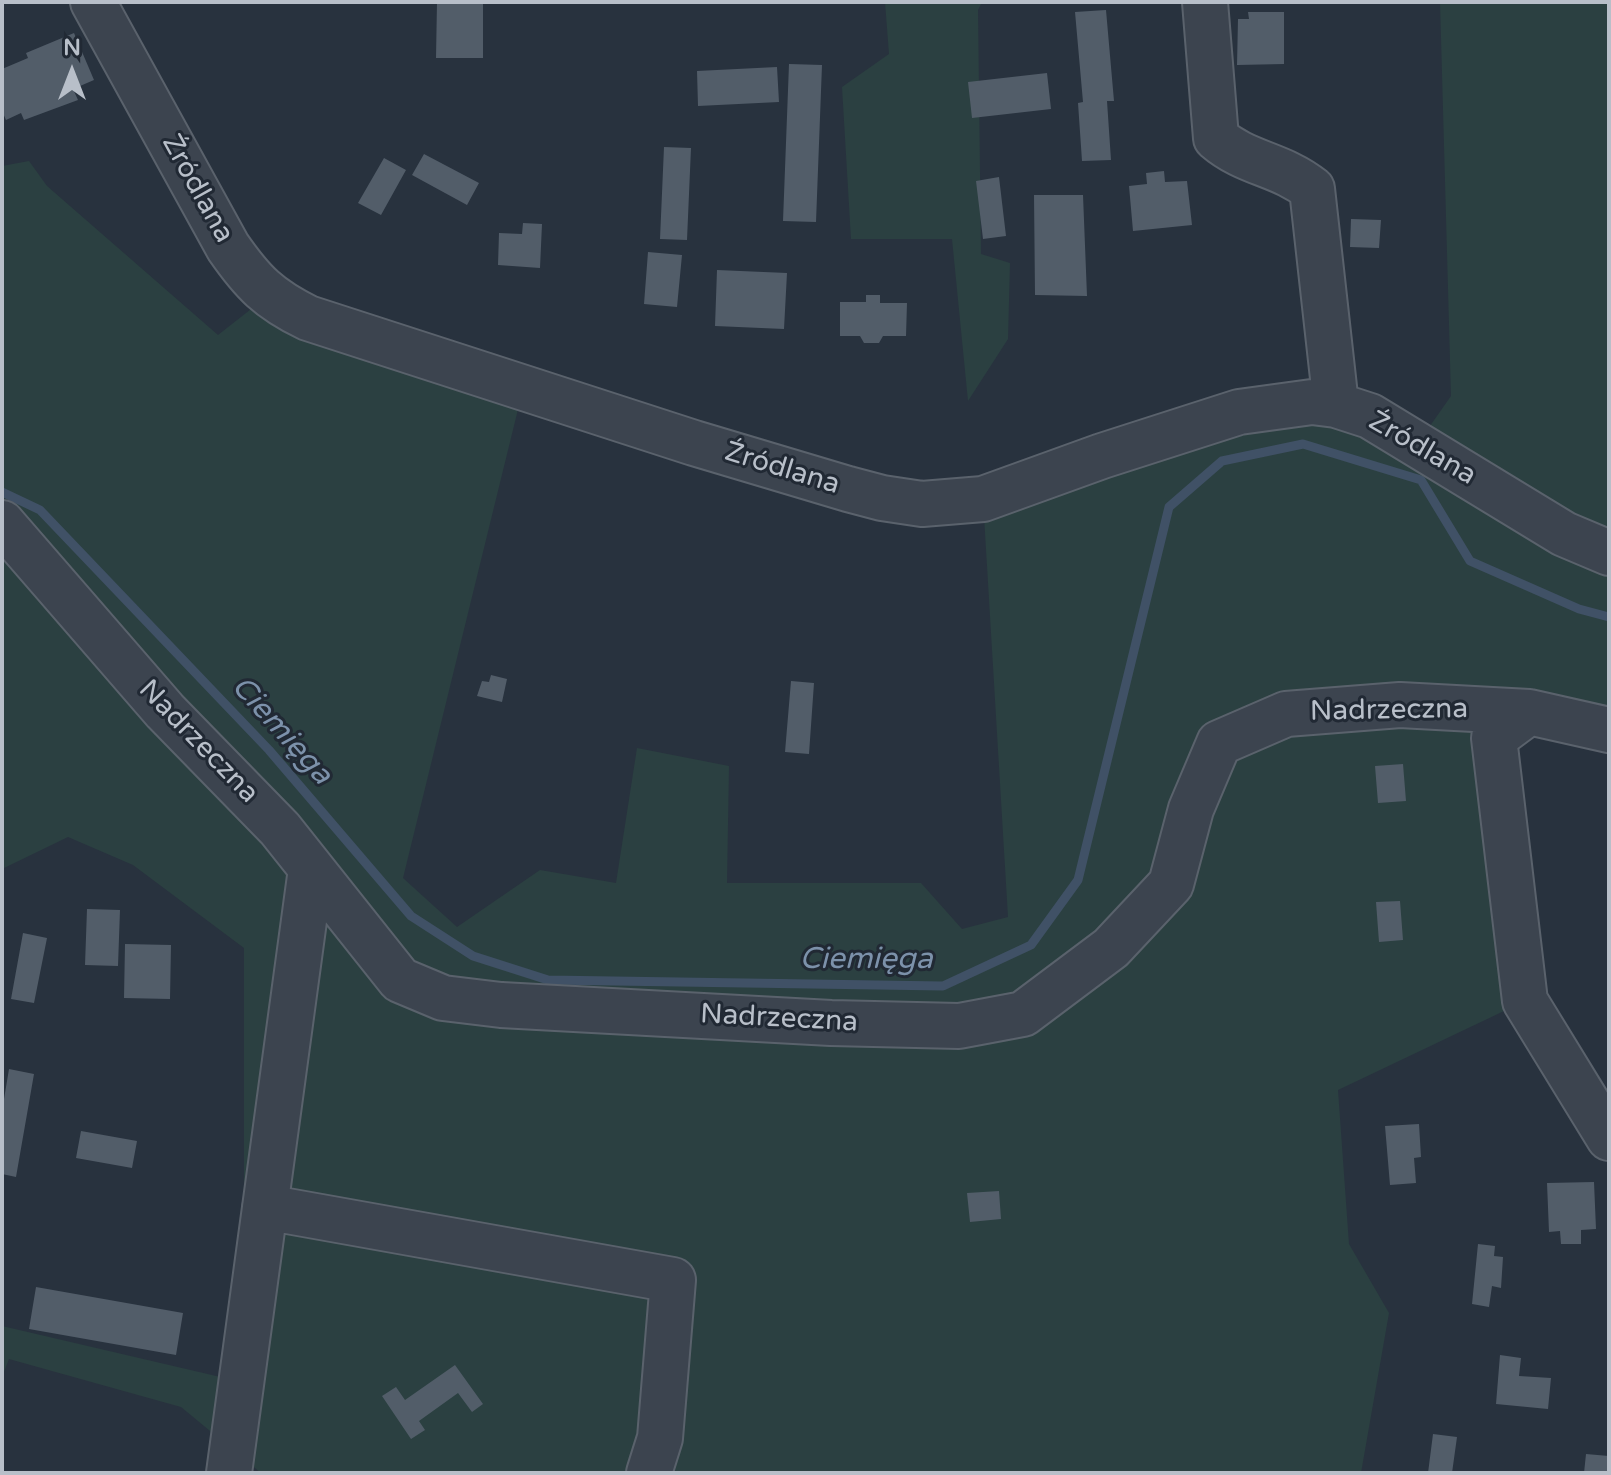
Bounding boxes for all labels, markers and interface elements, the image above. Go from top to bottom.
north arrow [32,32,112,112]
text: N [63,35,81,61]
street label: Źródlana [154,129,240,249]
street label: Źródlana [1362,405,1482,493]
street label: Źródlana [720,436,844,502]
water label: Ciemięga [223,670,339,792]
street label: Nadrzeczna [131,673,265,811]
street label: Nadrzeczna [1310,693,1468,729]
water label: Ciemięga [799,942,933,978]
street label: Nadrzeczna [699,998,859,1040]

